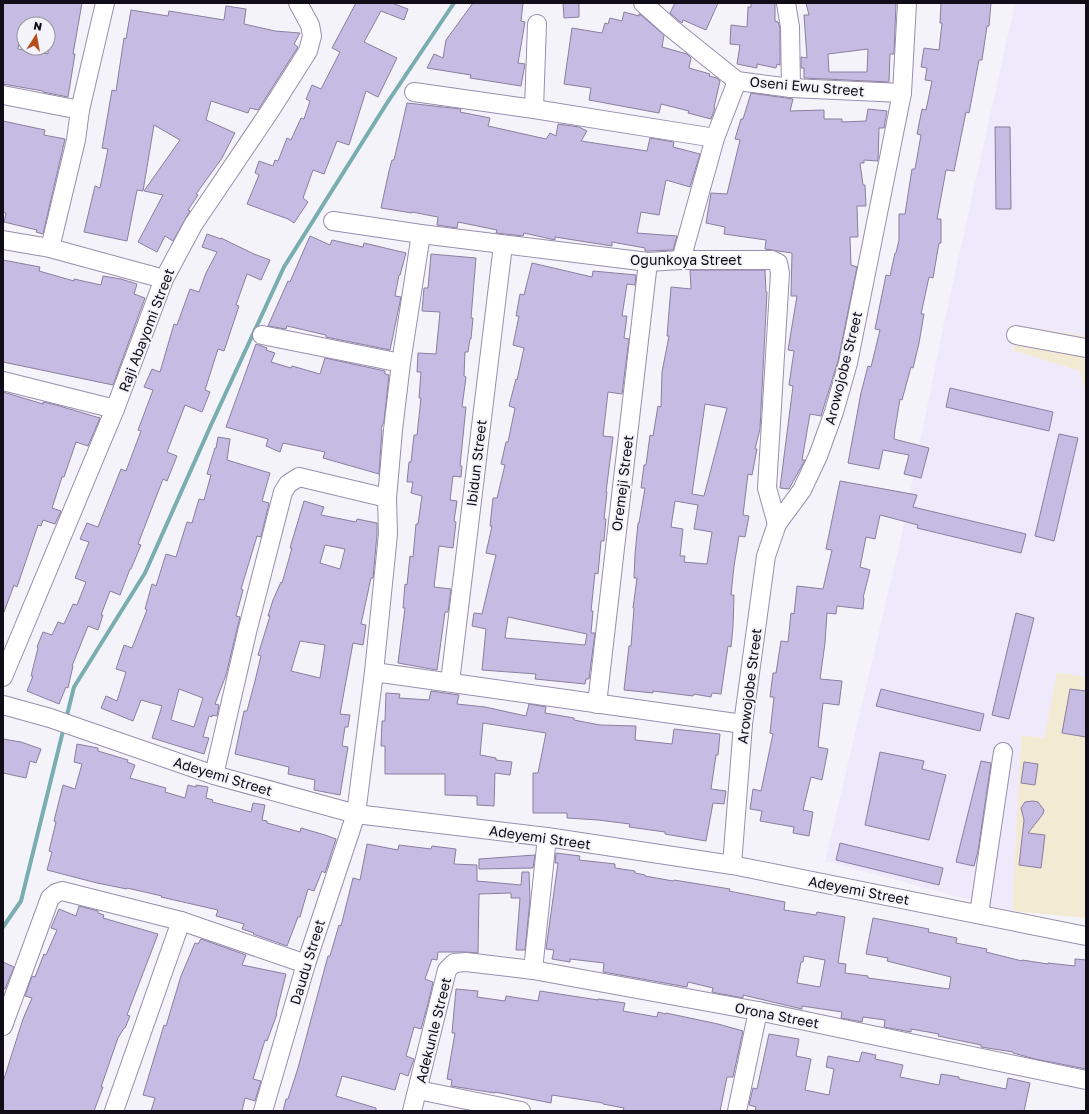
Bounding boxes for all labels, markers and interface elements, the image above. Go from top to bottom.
north arrow [16,16,56,56]
text: N [33,19,43,33]
street label: Oseni Ewu Street [749,73,865,99]
street label: Ogunkoya Street [630,251,742,268]
street label: Raji Abayomi Street [115,266,177,394]
street label: Arowojobe Street [821,309,865,427]
street label: Ibidun Street [462,419,490,507]
street label: Oremeji Street [608,434,636,532]
street label: Arowojobe Street [733,627,765,745]
street label: Adeyemi Street [172,753,274,799]
street label: Adeyemi Street [488,821,592,853]
street label: Adeyemi Street [807,872,911,908]
street label: Daudu Street [286,917,328,1007]
street label: Adekunle Street [412,975,454,1085]
street label: Orona Street [733,998,821,1032]

